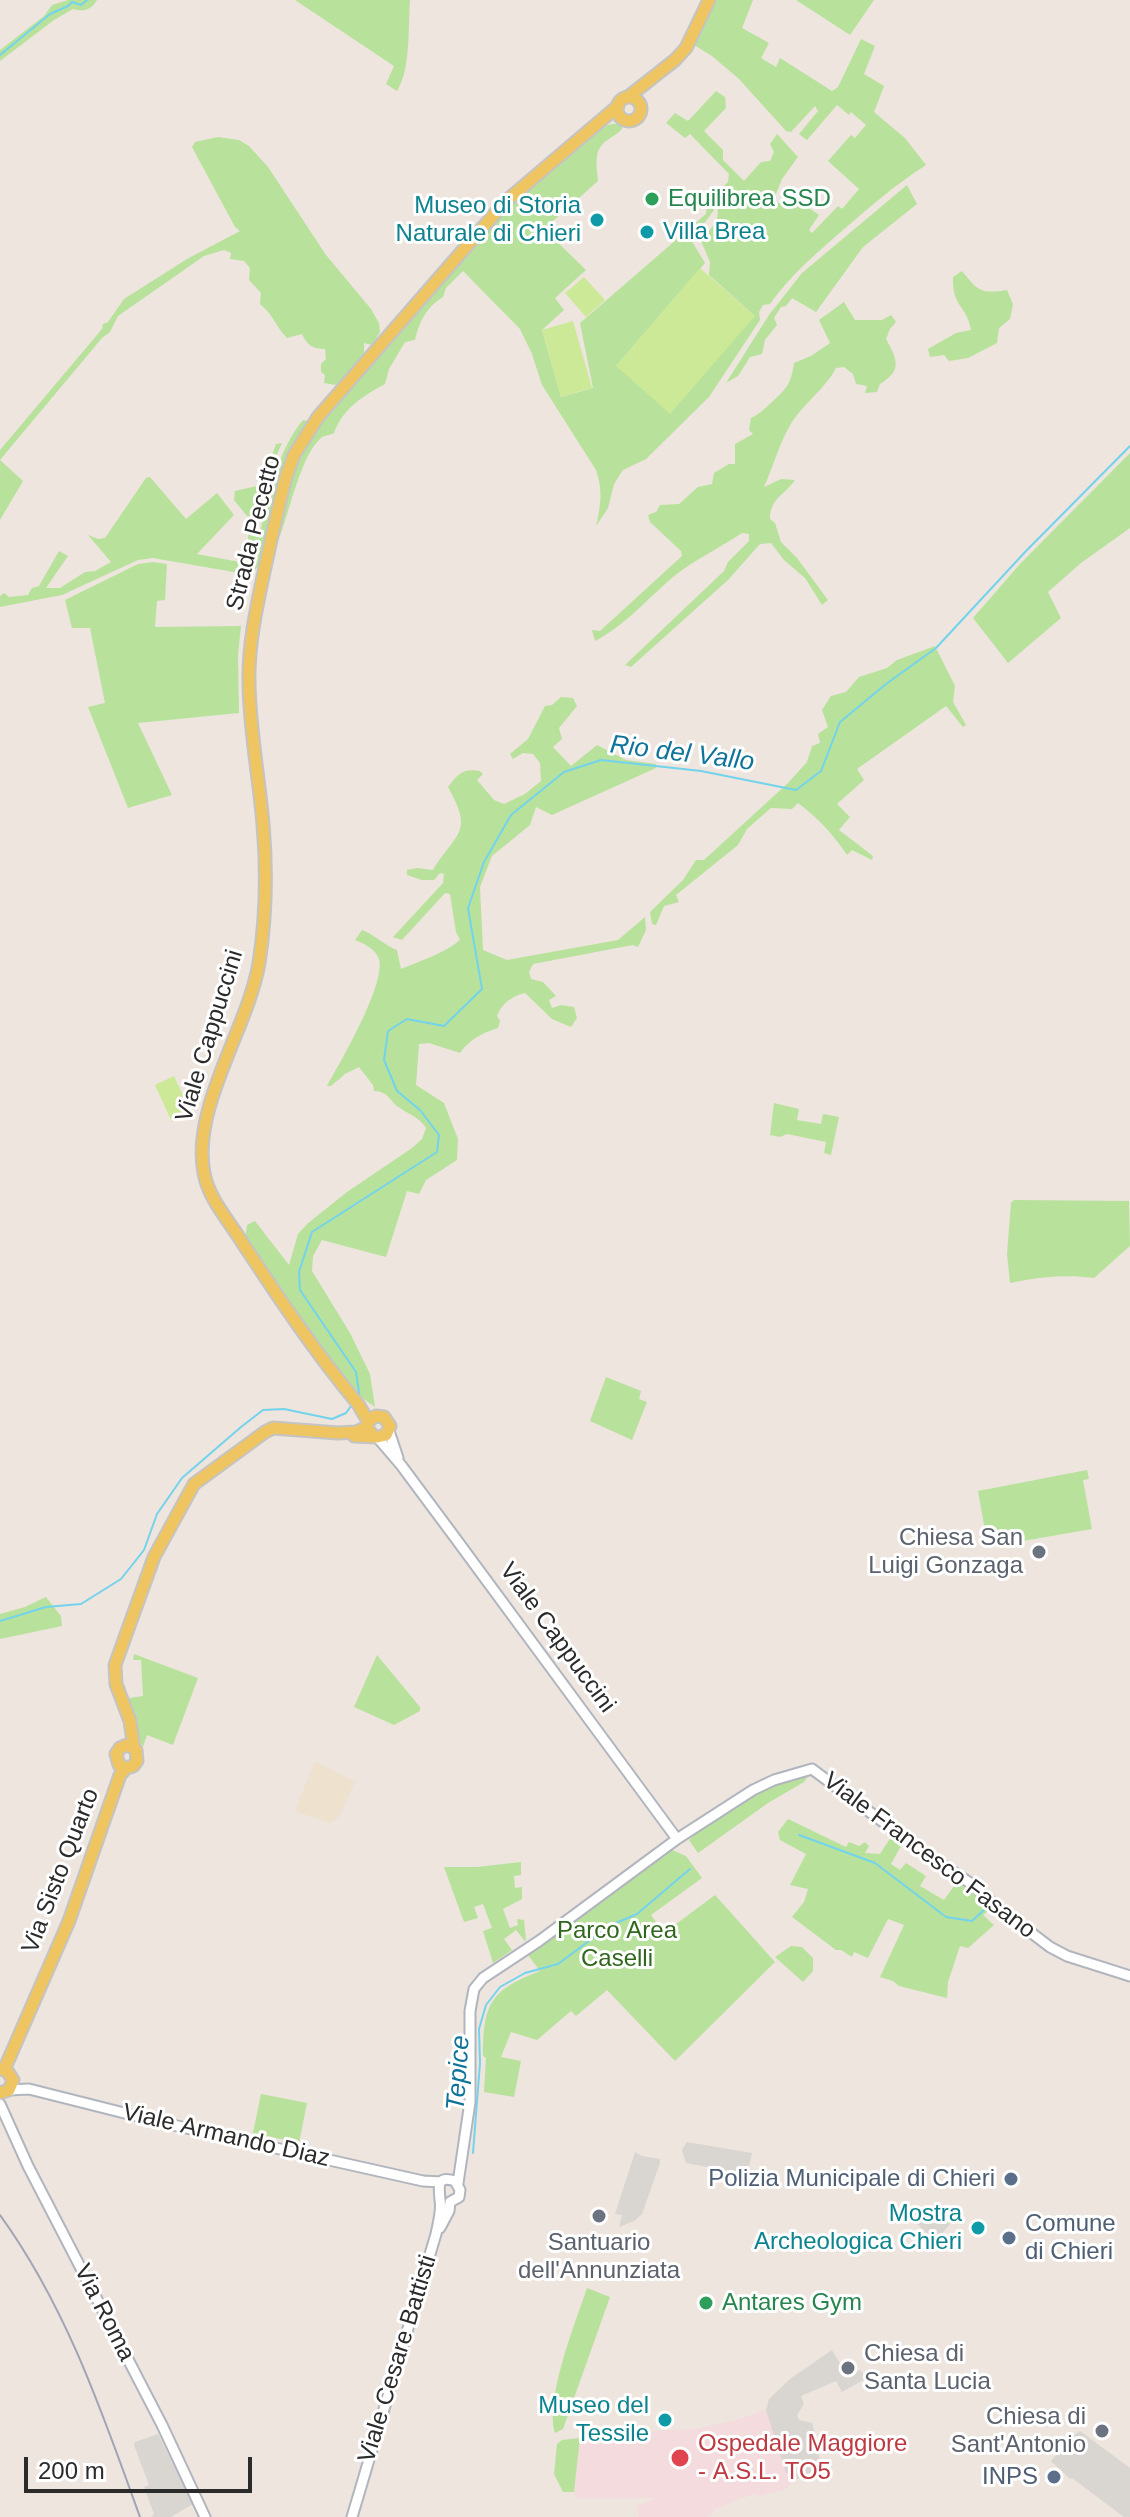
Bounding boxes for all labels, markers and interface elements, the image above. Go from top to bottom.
place label: Equilibrea SSD [668,185,831,213]
marker: Equilibrea SSD [643,190,661,208]
place label: Museo di Storia Naturale di Chieri [396,192,581,248]
marker: Museo di Storia Naturale di Chieri [588,211,606,229]
place label: Villa Brea [663,218,765,246]
marker: Villa Brea [638,223,656,241]
street label: Strada Pecetto [221,452,287,614]
water label: Rio del Vallo [608,730,756,778]
street label: Viale Cappuccini [170,947,250,1125]
place label: Chiesa San Luigi Gonzaga [868,1524,1023,1580]
marker: Chiesa San Luigi Gonzaga [1030,1543,1048,1561]
street label: Viale Cappuccini [493,1557,621,1719]
street label: Viale Francesco Fasano [817,1767,1041,1945]
street label: Via Sisto Quarto [16,1784,106,1958]
park label: Parco Area Caselli [557,1917,677,1973]
water label: Tepice [441,2034,477,2112]
street label: Viale Armando Diaz [120,2098,332,2174]
place label: Polizia Municipale di Chieri [708,2165,995,2193]
marker: Polizia Municipale di Chieri [1002,2170,1020,2188]
place label: Mostra Archeologica Chieri [754,2200,962,2256]
marker: Santuario dell'Annunziata [590,2207,608,2225]
place label: Comune di Chieri [1025,2210,1116,2266]
marker: Mostra Archeologica Chieri [969,2219,987,2237]
place label: Santuario dell'Annunziata [518,2229,680,2285]
marker: Comune di Chieri [1000,2229,1018,2247]
street label: Viale Cesare Battisti [353,2252,443,2466]
street label: Via Roma [67,2260,141,2366]
place label: Antares Gym [722,2289,862,2317]
marker: Antares Gym [697,2294,715,2312]
place label: Chiesa di Santa Lucia [864,2340,991,2396]
marker: Chiesa di Santa Lucia [839,2359,857,2377]
place label: Museo del Tessile [538,2392,649,2448]
place label: Chiesa di Sant'Antonio [951,2403,1086,2459]
marker: Museo del Tessile [656,2411,674,2429]
marker: Chiesa di Sant'Antonio [1093,2422,1111,2440]
place label: Ospedale Maggiore - A.S.L. TO5 [698,2430,907,2486]
scale bar [28,2441,256,2491]
marker: Ospedale Maggiore - A.S.L. TO5 [669,2447,691,2469]
text: 200 m [38,2457,105,2484]
place label: INPS [982,2463,1038,2491]
marker: INPS [1045,2468,1063,2486]

